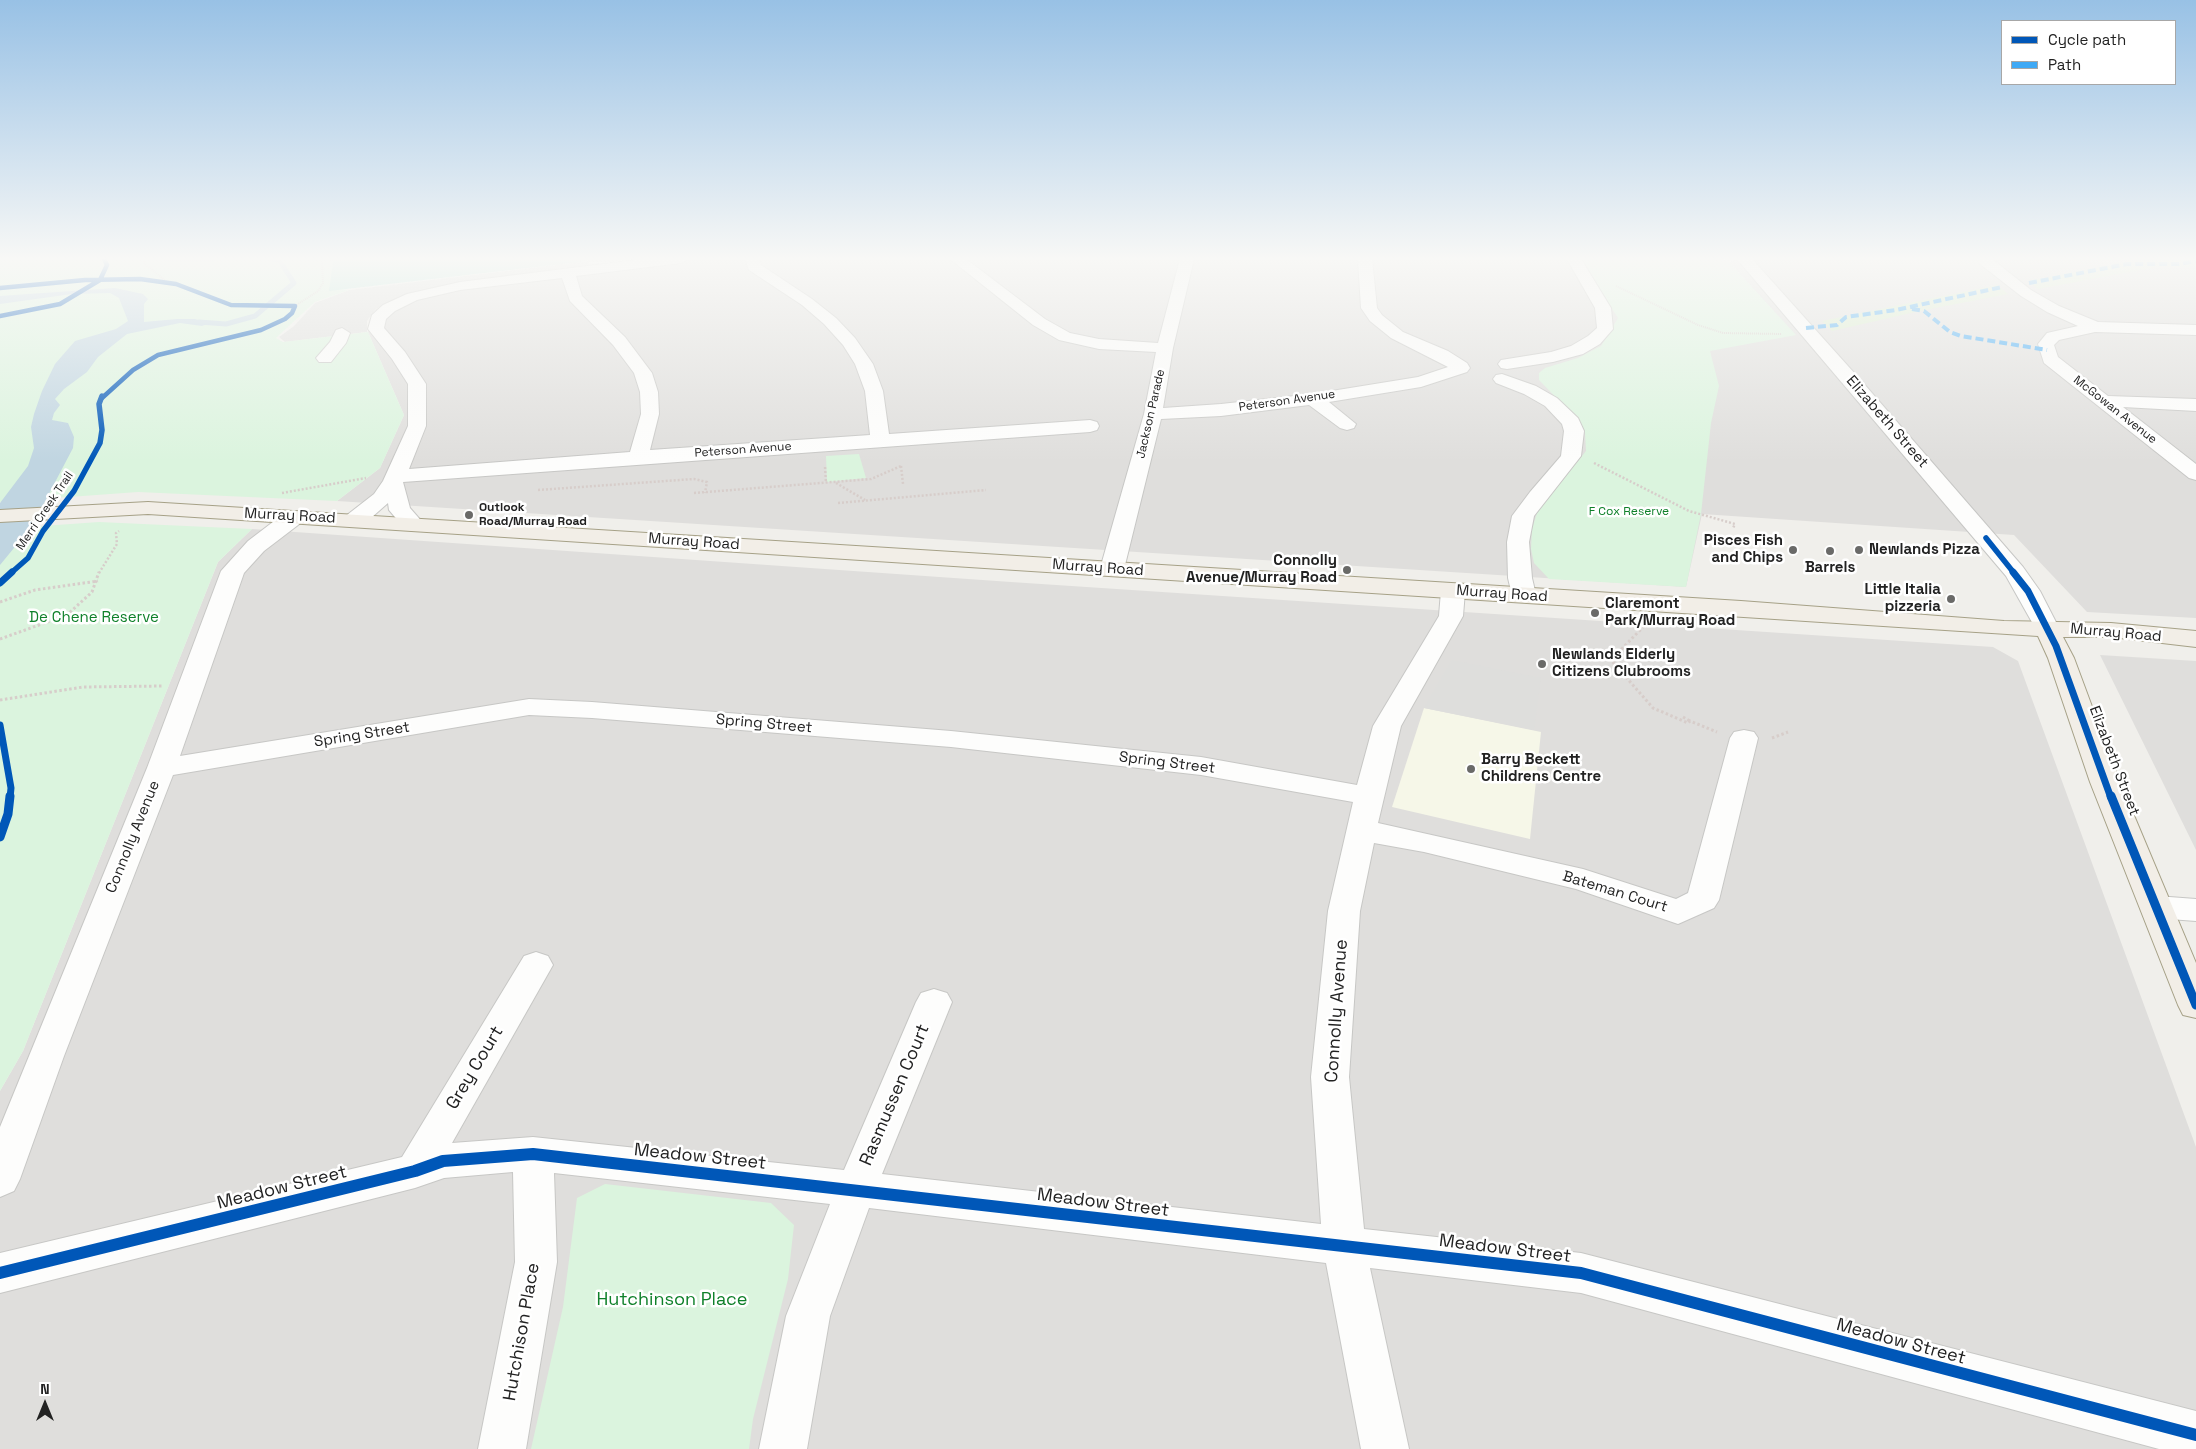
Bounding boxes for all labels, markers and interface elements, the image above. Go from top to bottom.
legend [2001,20,2176,85]
text: Cycle path [2048,30,2126,49]
text: Path [2048,55,2081,74]
street label: Jackson Parade [1134,368,1168,460]
street label: Elizabeth Street [1842,372,1932,472]
street label: McGowan Avenue [2070,373,2160,447]
street label: Peterson Avenue [1238,387,1336,415]
street label: Peterson Avenue [694,439,792,461]
street label: Merri Creek Trail [13,469,77,553]
place label: Outlook Road/Murray Road [479,501,587,529]
street label: Murray Road [244,505,336,527]
park label: F Cox Reserve [1589,505,1669,519]
marker: Outlook Road/Murray Road [463,509,475,521]
street label: Murray Road [648,530,740,554]
place label: Pisces Fish and Chips [1704,532,1783,567]
place label: Newlands Pizza [1869,541,1980,559]
marker: Pisces Fish and Chips [1787,544,1799,556]
marker: Newlands Pizza [1853,544,1865,556]
marker: Barrels [1824,545,1836,557]
place label: Connolly Avenue/Murray Road [1186,552,1337,587]
street label: Murray Road [1052,556,1144,580]
place label: Barrels [1805,559,1855,577]
marker: Connolly Avenue/Murray Road [1341,564,1353,576]
place label: Little Italia pizzeria [1865,581,1941,616]
street label: Murray Road [1456,582,1548,606]
marker: Little Italia pizzeria [1945,593,1957,605]
place label: Claremont Park/Murray Road [1605,595,1735,630]
marker: Claremont Park/Murray Road [1589,607,1601,619]
park label: De Chene Reserve [29,609,159,627]
street label: Murray Road [2070,620,2162,646]
place label: Newlands Elderly Citizens Clubrooms [1552,646,1691,681]
marker: Newlands Elderly Citizens Clubrooms [1536,658,1548,670]
street label: Elizabeth Street [2085,704,2143,818]
street label: Spring Street [715,711,813,737]
street label: Spring Street [313,719,411,751]
street label: Spring Street [1118,748,1216,778]
place label: Barry Beckett Childrens Centre [1481,751,1601,786]
marker: Barry Beckett Childrens Centre [1465,763,1477,775]
street label: Connolly Avenue [102,778,164,896]
street label: Bateman Court [1560,867,1670,917]
street label: Connolly Avenue [1321,938,1353,1084]
street label: Rasmussen Court [855,1021,935,1169]
street label: Grey Court [442,1022,508,1114]
street label: Meadow Street [633,1139,767,1175]
street label: Meadow Street [215,1161,349,1215]
street label: Meadow Street [1036,1184,1170,1222]
street label: Meadow Street [1438,1230,1572,1268]
street label: Hutchison Place [499,1261,545,1403]
park label: Hutchinson Place [596,1289,748,1311]
street label: Meadow Street [1834,1314,1968,1370]
north arrow [20,1379,70,1429]
text: N [40,1380,50,1398]

